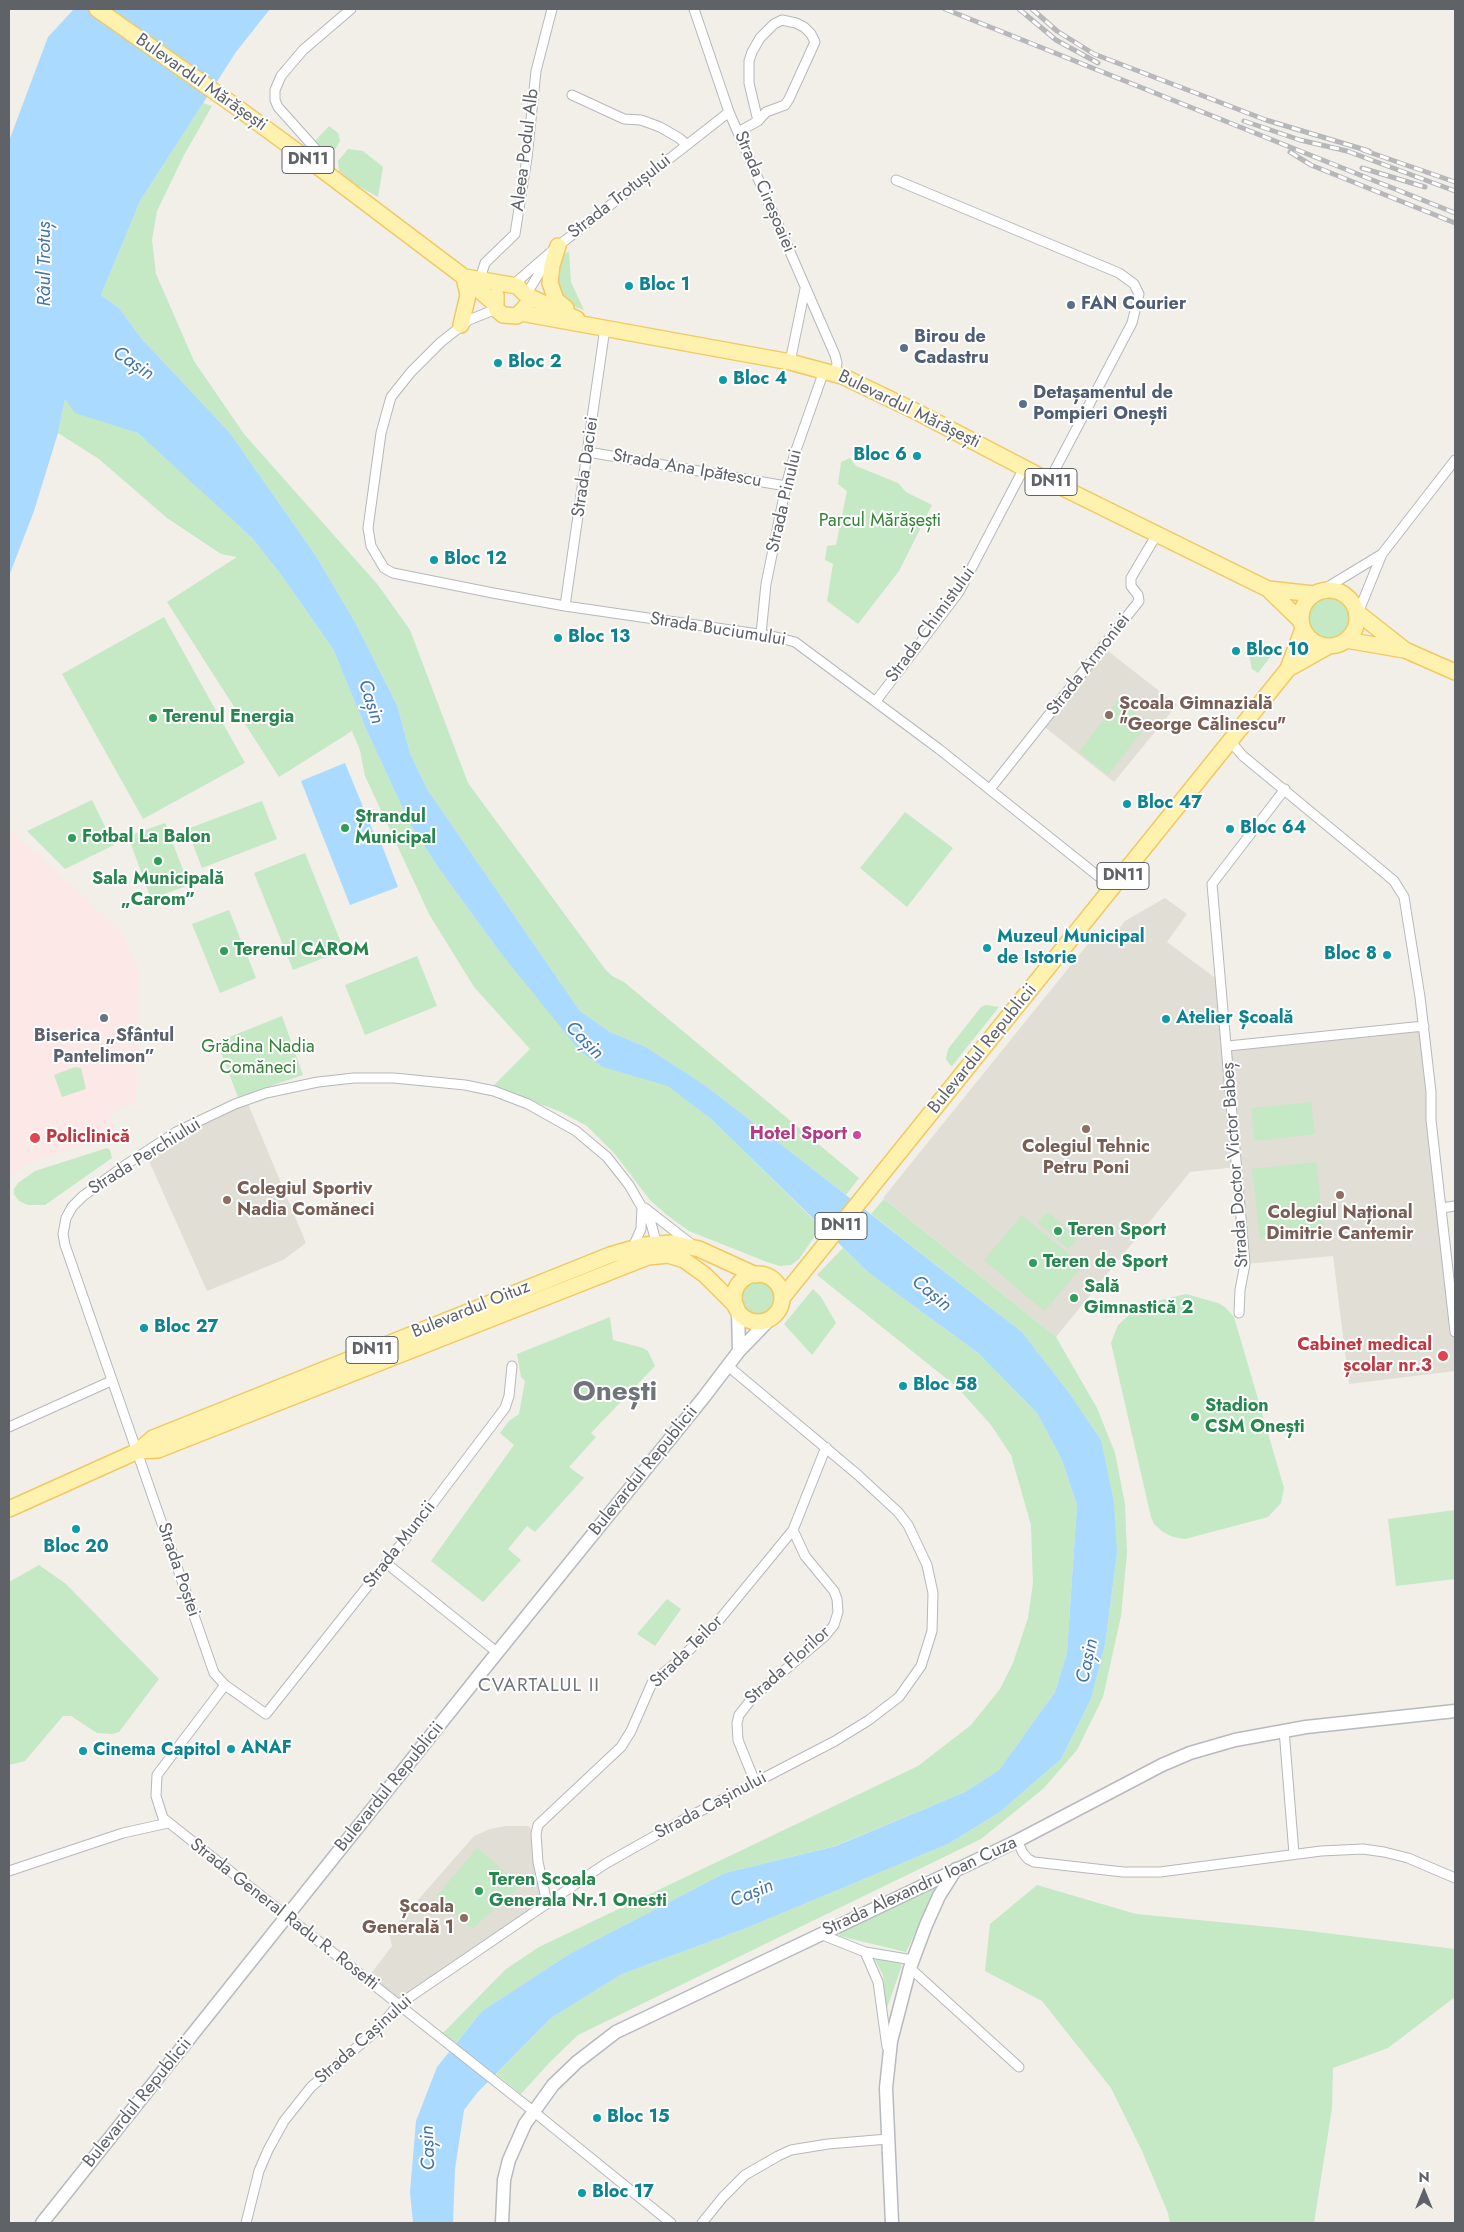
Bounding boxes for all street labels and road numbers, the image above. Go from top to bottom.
street label: Bulevardul Mărășești [131,30,271,136]
street label: Aleea Podul Alb [508,87,544,213]
street label: Strada Cireșoaiei [729,128,799,256]
road number: DN11 [282,146,334,174]
street label: Strada Trotușului [564,150,676,244]
street label: Bulevardul Mărășești [834,366,984,454]
street label: Strada Daciei [568,415,604,519]
street label: Strada Ana Ipătescu [611,445,763,493]
street label: Strada Pinului [763,447,807,555]
road number: DN11 [1025,468,1077,496]
street label: Strada Chimistului [882,563,980,687]
street label: Strada Buciumului [648,609,788,651]
street label: Strada Armoniei [1043,610,1135,720]
road number: DN11 [1097,862,1149,889]
street label: Bulevardul Republicii [924,980,1042,1118]
street label: Strada Doctor Victor Babeș [1218,1061,1254,1269]
street label: Strada Perchiului [85,1114,205,1200]
road number: DN11 [815,1212,867,1240]
street label: Bulevardul Oituz [409,1276,533,1344]
road number: DN11 [346,1336,398,1364]
street label: Bulevardul Republicii [585,1402,703,1540]
street label: Strada Muncii [359,1497,441,1593]
street label: Strada Poștei [152,1520,204,1620]
street label: Strada Teilor [646,1611,728,1693]
street label: Strada Florilor [741,1622,835,1710]
street label: Bulevardul Republicii [331,1718,449,1856]
street label: Strada Cașinului [651,1767,771,1845]
street label: Strada Alexandru Ioan Cuza [819,1832,1021,1942]
street label: Strada General Radu R. Rosetti [185,1834,383,1996]
street label: Strada Cașinului [311,1991,417,2089]
street label: Bulevardul Republicii [79,2034,197,2172]

